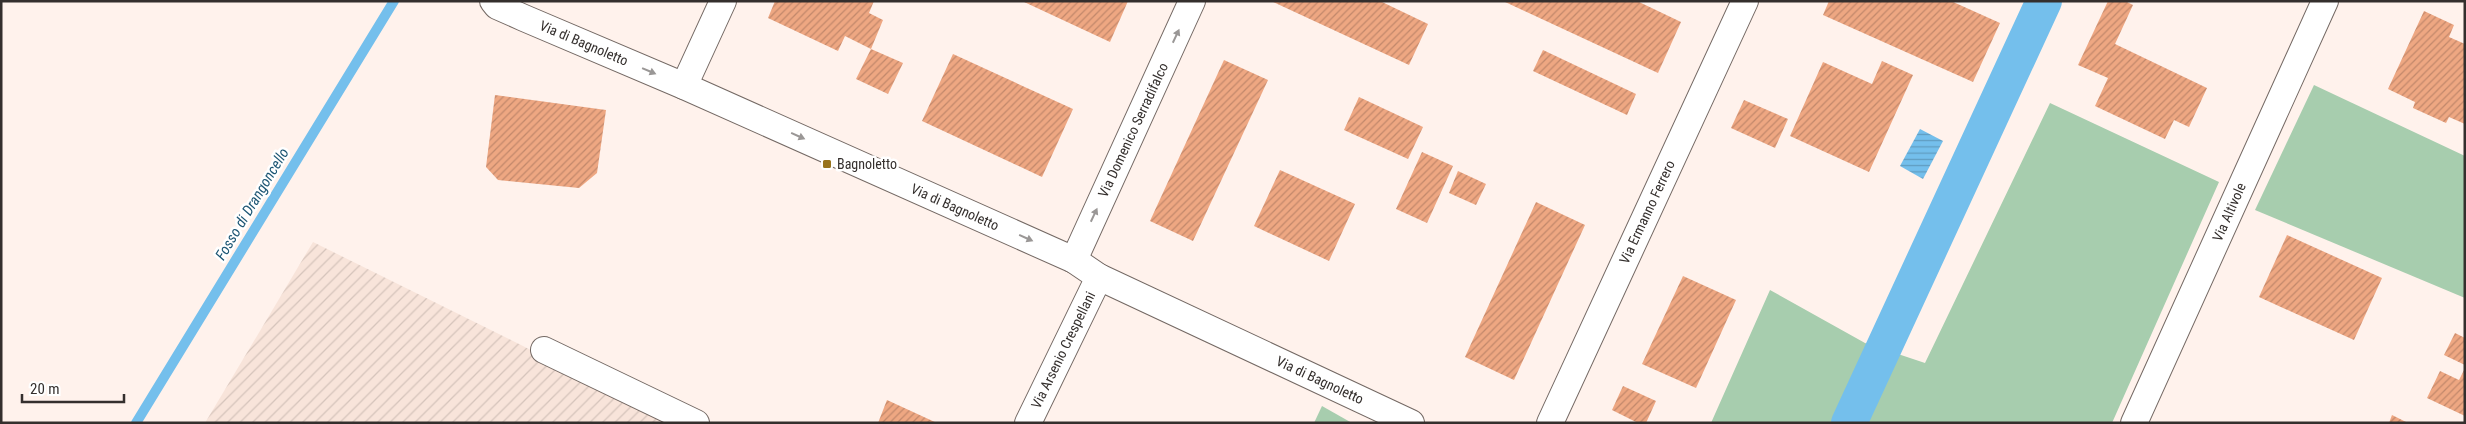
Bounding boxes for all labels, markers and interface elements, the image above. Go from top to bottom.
street label: Via di Bagnoletto [537,17,631,69]
one-way arrow [1173,29,1181,43]
street label: Via Domenico Serradifalco [1095,60,1171,200]
one-way arrow [642,67,656,75]
one-way arrow [791,133,805,141]
water label: Fosso di Drangoncello [211,145,293,263]
place label: Bagnoletto [837,156,897,172]
marker: Bagnoletto [821,158,833,170]
street label: Via Ermanno Ferrero [1616,158,1678,266]
street label: Via di Bagnoletto [909,180,1001,234]
street label: Via Altivole [2209,180,2249,244]
one-way arrow [1090,208,1098,222]
one-way arrow [1019,235,1033,243]
street label: Via Arsenio Crespellani [1028,289,1098,411]
street label: Via di Bagnoletto [1274,353,1366,407]
scale bar [22,372,125,404]
text: 20 m [30,380,60,398]

